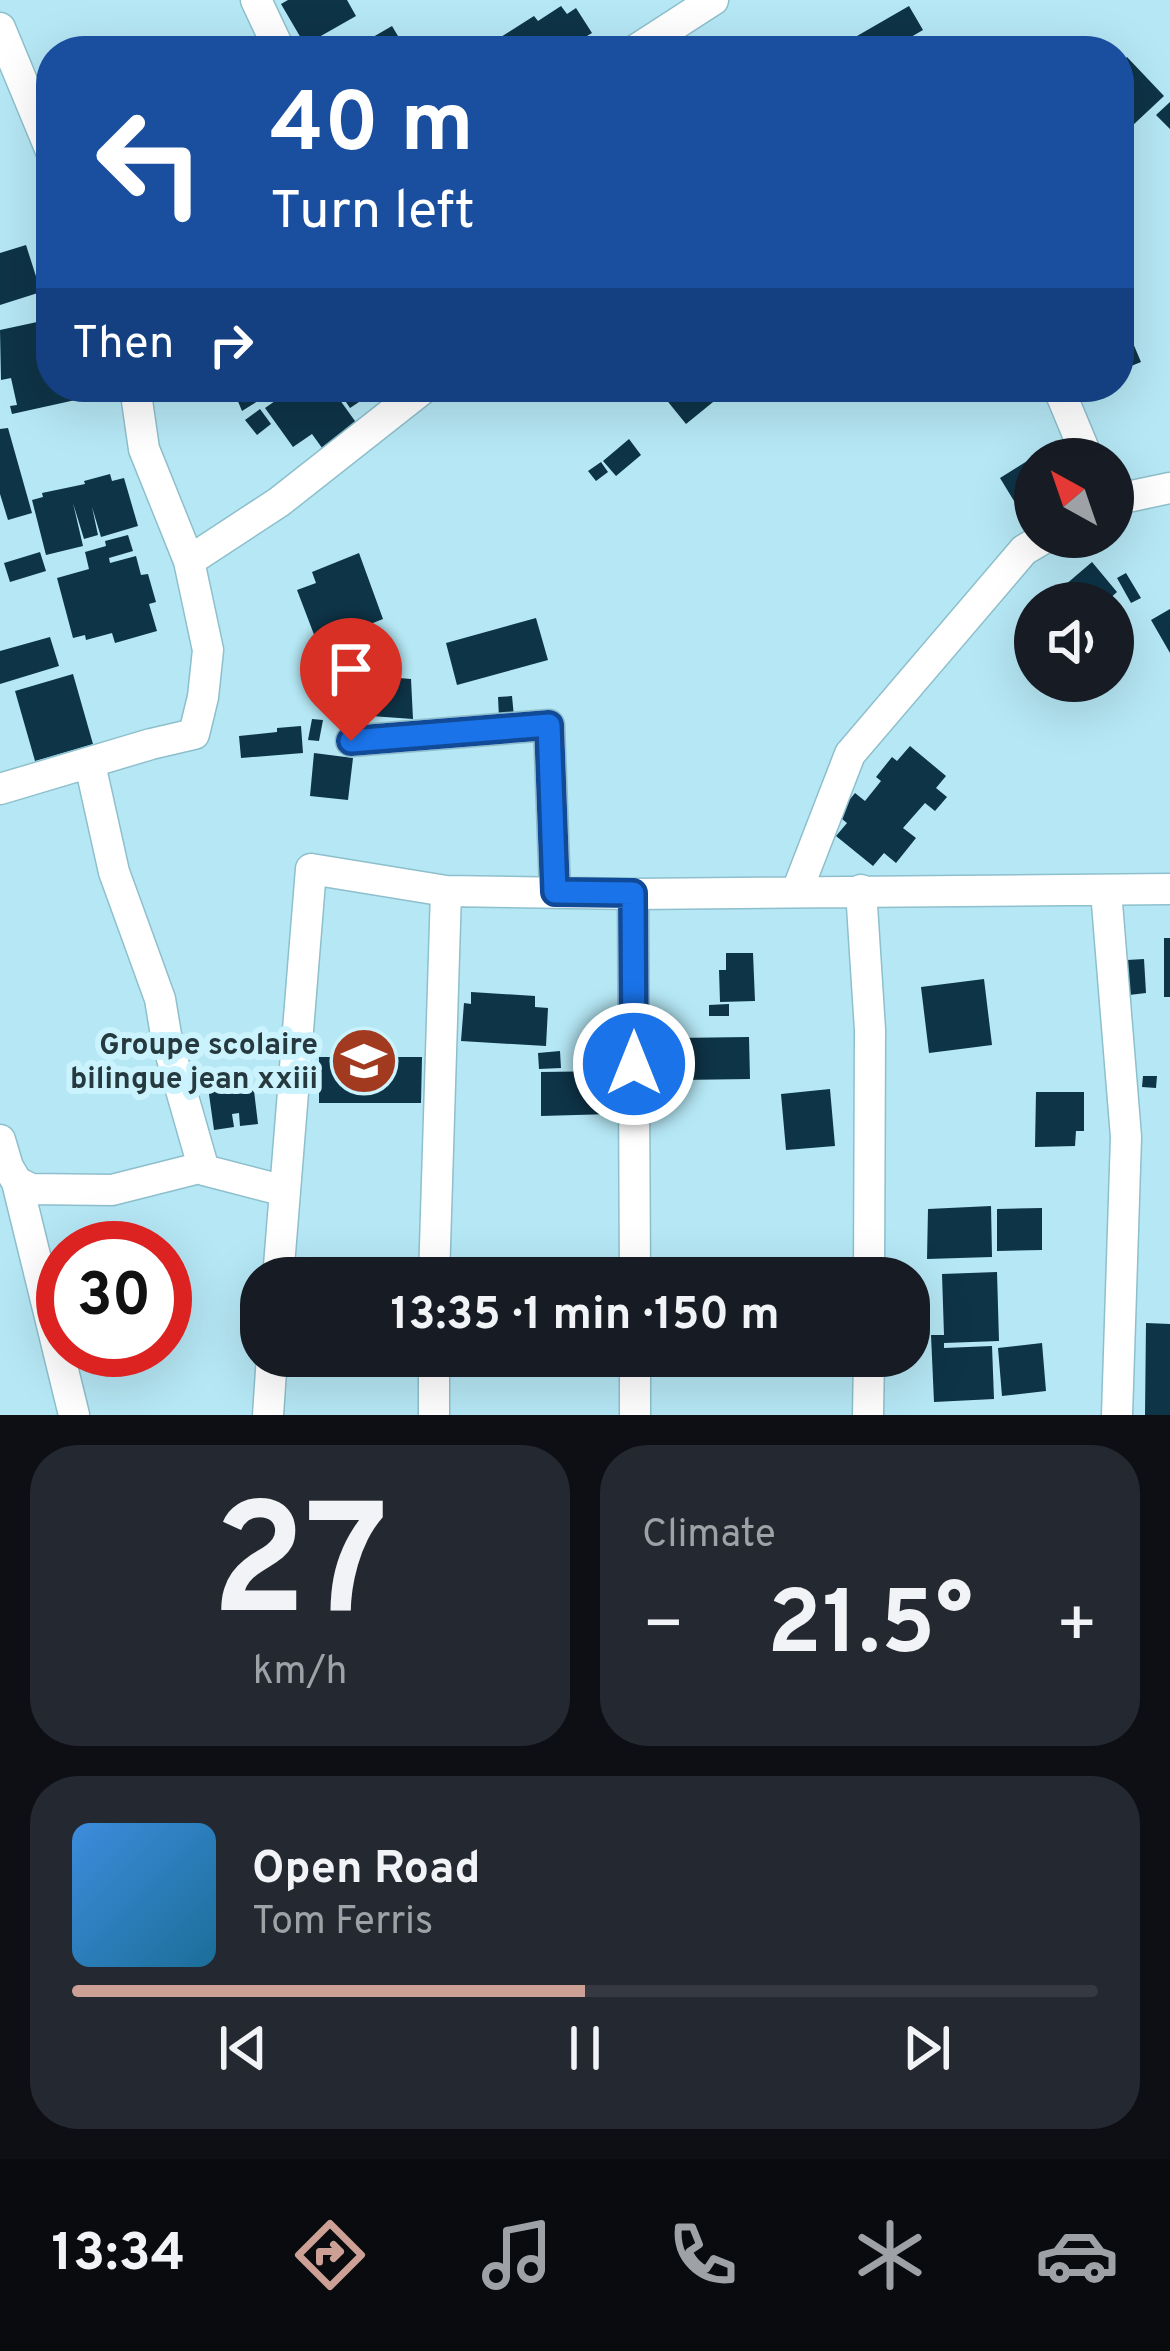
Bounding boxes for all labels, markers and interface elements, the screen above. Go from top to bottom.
text: 40 m [270,75,474,181]
icon: left [72,84,228,240]
text: Turn left [270,179,475,248]
icon: right [198,312,264,378]
text: Then [72,317,174,374]
north arrow [1014,438,1134,558]
map controls [1014,438,1134,702]
button: sound [1014,582,1134,702]
pin [300,618,402,741]
icon: arrive [318,636,384,702]
position arrow [571,1001,697,1127]
school or university icon: Groupe scolaire bilingue jean xxiii [329,1026,399,1096]
place label: Groupe scolaire bilingue jean xxiii [70,1028,318,1099]
speed limit sign: 30 [36,1221,192,1377]
text: 13:35 · 1 min · 150 m [390,1288,780,1345]
text: 27 [211,1472,389,1670]
text: Climate [642,1512,776,1561]
text: 21.5° [767,1572,973,1685]
text: − [642,1587,685,1670]
text: + [1055,1587,1098,1670]
text: km/h [253,1649,347,1698]
text: Open Road [252,1842,480,1899]
text: Tom Ferris [252,1899,433,1948]
icon: previous [210,2015,276,2081]
icon: pause [552,2015,618,2081]
icon: next [894,2015,960,2081]
icon: directions [288,2213,372,2297]
icon: music [475,2213,559,2297]
icon: phone [661,2213,745,2297]
icon: climate [848,2213,932,2297]
icon: car [1035,2213,1119,2297]
text: 13:34 [51,2221,185,2290]

